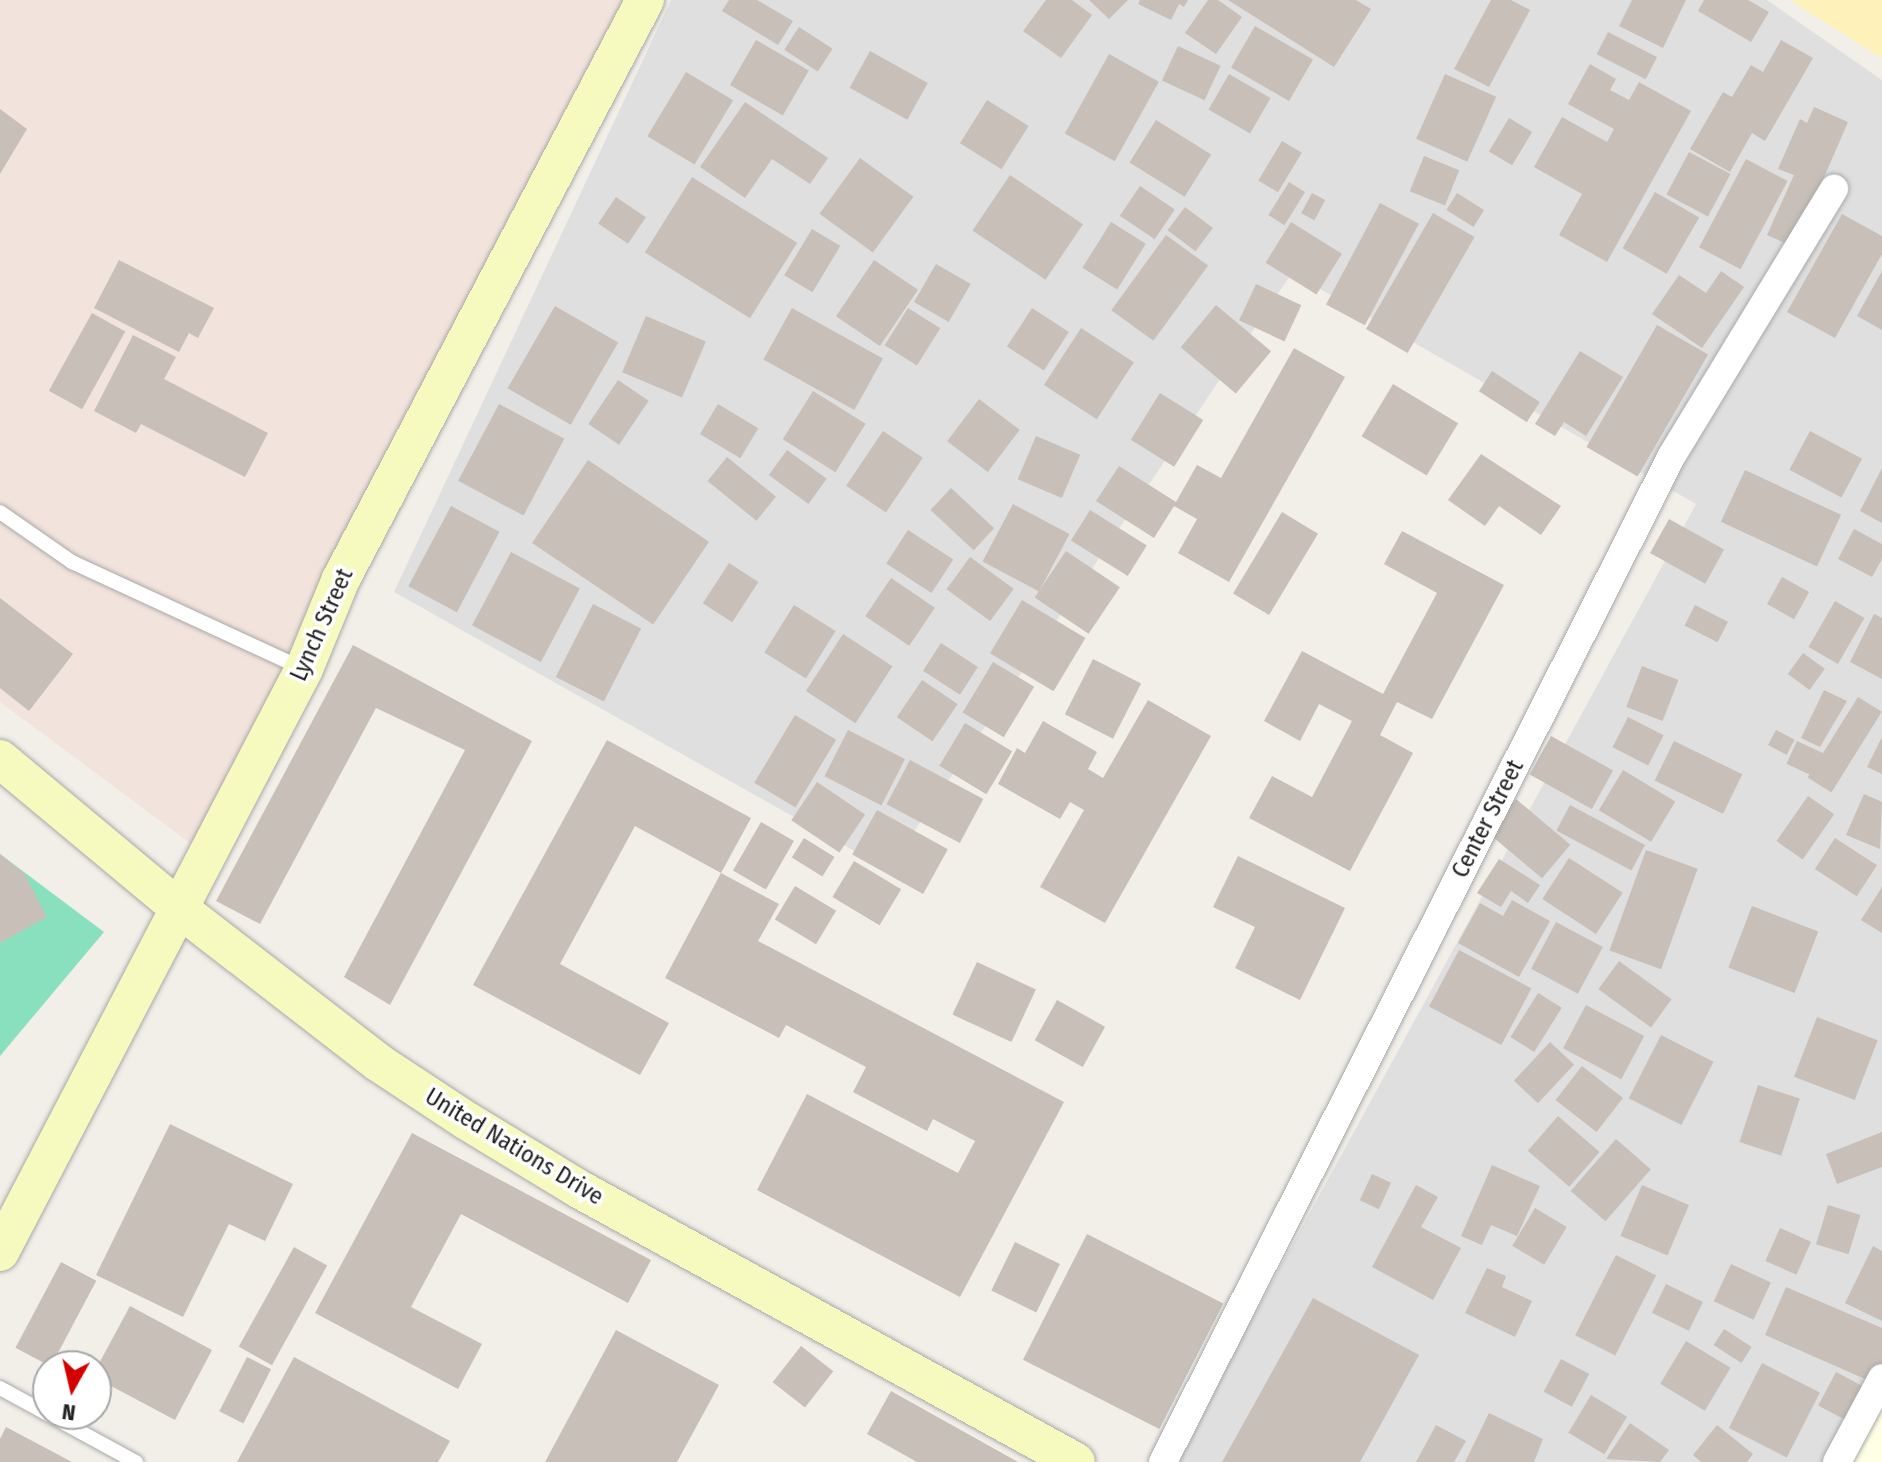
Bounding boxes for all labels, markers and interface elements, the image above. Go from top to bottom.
street label: Lynch Street [284,564,360,686]
street label: Center Street [1446,755,1530,883]
street label: United Nations Drive [420,1082,608,1212]
north arrow [32,1350,112,1430]
text: N [60,1398,77,1427]

